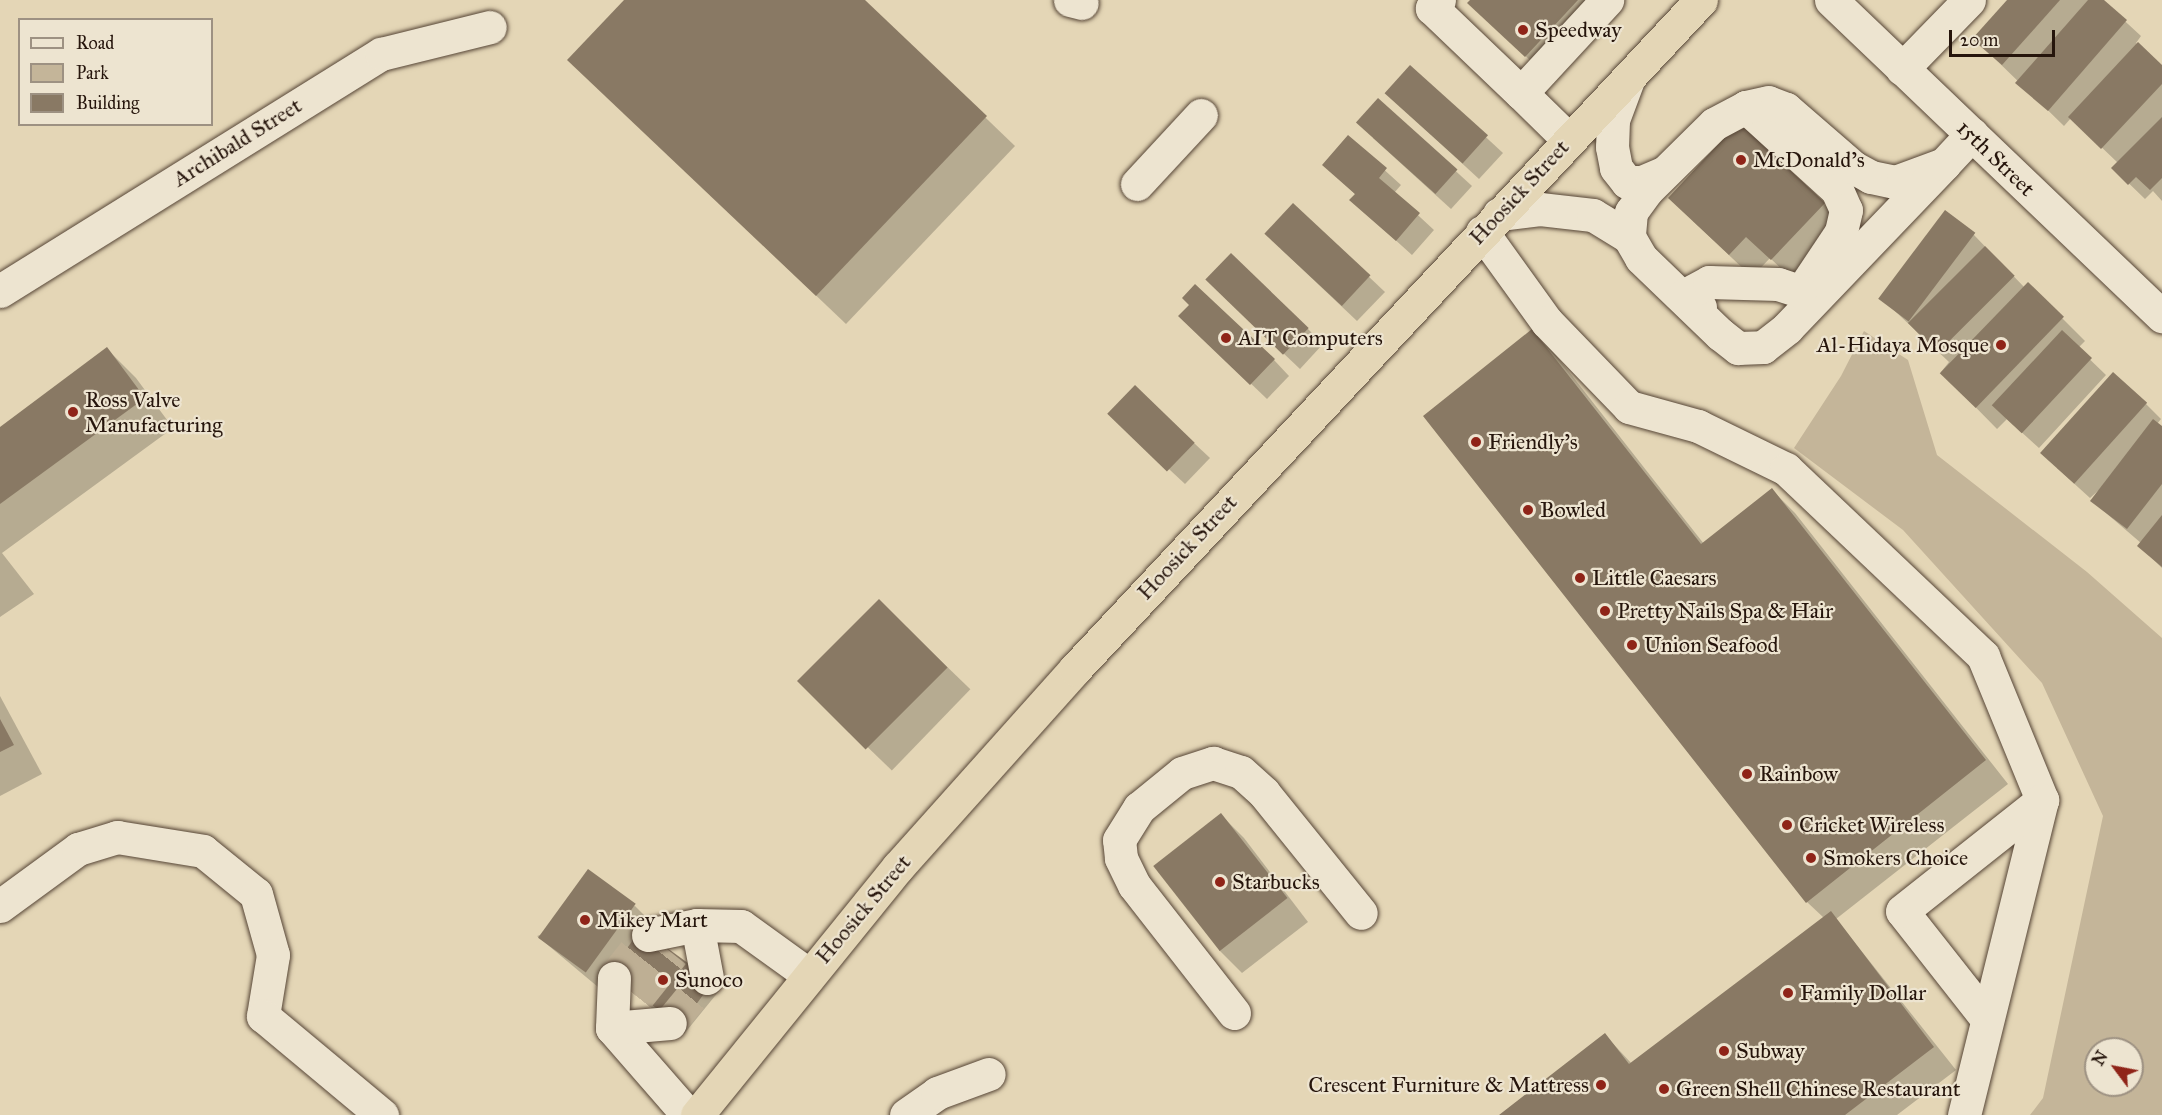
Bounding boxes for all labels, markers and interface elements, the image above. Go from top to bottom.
place label: Speedway [1535,17,1622,43]
legend [18,18,213,126]
scale bar [1952,18,2058,56]
marker: Speedway [1516,23,1530,37]
text: 20 m [1960,29,1998,51]
text: Road [76,32,114,54]
text: Park [76,62,109,84]
text: Building [76,92,139,114]
street label: Archibald Street [168,92,306,192]
street label: 15th Street [1952,114,2040,202]
street label: Hoosick Street [1464,134,1574,250]
place label: McDonald's [1753,147,1865,173]
marker: McDonald's [1734,153,1748,167]
place label: AIT Computers [1238,325,1383,351]
marker: AIT Computers [1219,331,1233,345]
place label: Al-Hidaya Mosque [1817,332,1989,358]
marker: Al-Hidaya Mosque [1994,338,2008,352]
place label: Ross Valve Manufacturing [85,386,222,438]
marker: Ross Valve Manufacturing [66,405,80,419]
place label: Friendly's [1488,429,1578,455]
marker: Friendly's [1469,435,1483,449]
street label: Hoosick Street [1132,489,1242,605]
place label: Bowled [1540,497,1606,523]
marker: Bowled [1521,503,1535,517]
place label: Little Caesars [1592,565,1717,591]
marker: Little Caesars [1573,571,1587,585]
place label: Pretty Nails Spa & Hair [1617,598,1833,624]
marker: Pretty Nails Spa & Hair [1598,604,1612,618]
place label: Union Seafood [1644,632,1778,658]
marker: Union Seafood [1625,638,1639,652]
place label: Rainbow [1759,761,1838,787]
marker: Rainbow [1740,767,1754,781]
place label: Cricket Wireless [1799,812,1944,838]
marker: Cricket Wireless [1780,818,1794,832]
place label: Smokers Choice [1823,845,1968,871]
street label: Hoosick Street [810,849,916,969]
marker: Smokers Choice [1804,851,1818,865]
place label: Starbucks [1232,869,1320,895]
marker: Starbucks [1213,875,1227,889]
place label: Mikey Mart [597,907,708,933]
marker: Mikey Mart [578,913,592,927]
place label: Sunoco [675,967,743,993]
marker: Sunoco [656,973,670,987]
place label: Family Dollar [1800,980,1926,1006]
marker: Family Dollar [1781,986,1795,1000]
north arrow [2084,1037,2144,1097]
place label: Subway [1736,1038,1805,1064]
marker: Subway [1717,1044,1731,1058]
text: N [2088,1047,2112,1069]
place label: Crescent Furniture & Mattress [1308,1072,1589,1098]
place label: Green Shell Chinese Restaurant [1676,1076,1960,1102]
marker: Crescent Furniture & Mattress [1594,1078,1608,1092]
marker: Green Shell Chinese Restaurant [1657,1082,1671,1096]

